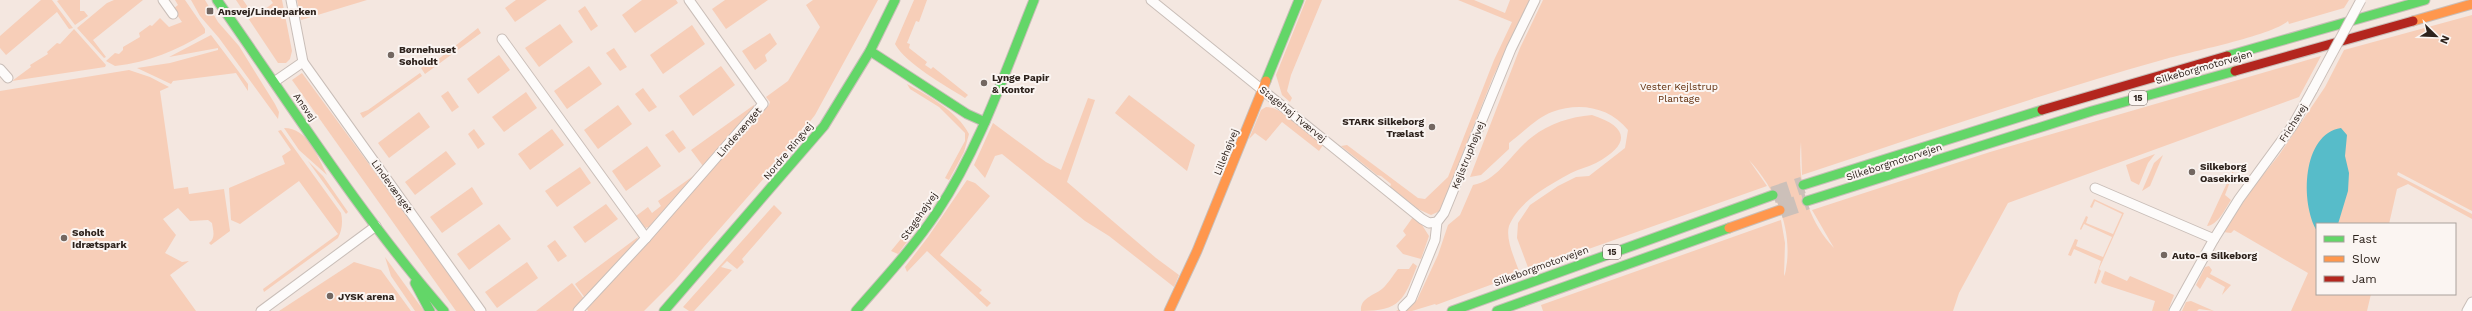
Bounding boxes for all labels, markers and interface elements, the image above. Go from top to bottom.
marker: Ansvej/Lindeparken [205,6,215,16]
place label: Ansvej/Lindeparken [218,6,316,17]
north arrow [2416,16,2456,56]
text: N [2437,33,2452,46]
place label: Børnehuset Søholdt [399,44,457,67]
street label: Silkeborgmotorvejen [2154,48,2254,86]
marker: Børnehuset Søholdt [386,50,396,60]
place label: Lynge Papir & Kontor [992,72,1050,95]
marker: Lynge Papir & Kontor [979,78,989,88]
park label: Vester Kejlstrup Plantage [1640,81,1718,104]
street label: Stagehøj Tværvej [1257,84,1329,144]
street label: Ansvej [291,91,319,123]
road number: 15 [2129,91,2147,105]
street label: Frichsvej [2277,102,2309,144]
street label: Lindevænget [714,104,764,159]
place label: STARK Silkeborg Trælast [1342,116,1425,139]
street label: Nordre Ringvej [761,120,815,182]
street label: Kejlstruphøjvej [1449,120,1487,190]
marker: STARK Silkeborg Trælast [1427,122,1437,132]
street label: Lillehøjvej [1212,127,1240,177]
street label: Silkeborgmotorvejen [1845,141,1943,183]
street label: Lindevænget [369,158,415,215]
place label: Silkeborg Oasekirke [2200,161,2250,184]
marker: Silkeborg Oasekirke [2187,167,2197,177]
street label: Stagehøjvej [898,190,940,242]
legend [2316,223,2456,295]
place label: Søholt Idrætspark [72,227,127,250]
text: Fast [2352,232,2377,246]
marker: Søholt Idrætspark [59,233,69,243]
street label: Silkeborgmotorvejen [1492,244,1590,288]
road number: 15 [1603,245,1621,259]
marker: Auto-G Silkeborg [2159,250,2169,260]
place label: Auto-G Silkeborg [2172,250,2257,261]
text: Slow [2352,252,2380,266]
text: Jam [2352,272,2377,286]
marker: JYSK arena [325,291,335,301]
place label: JYSK arena [338,291,395,302]

